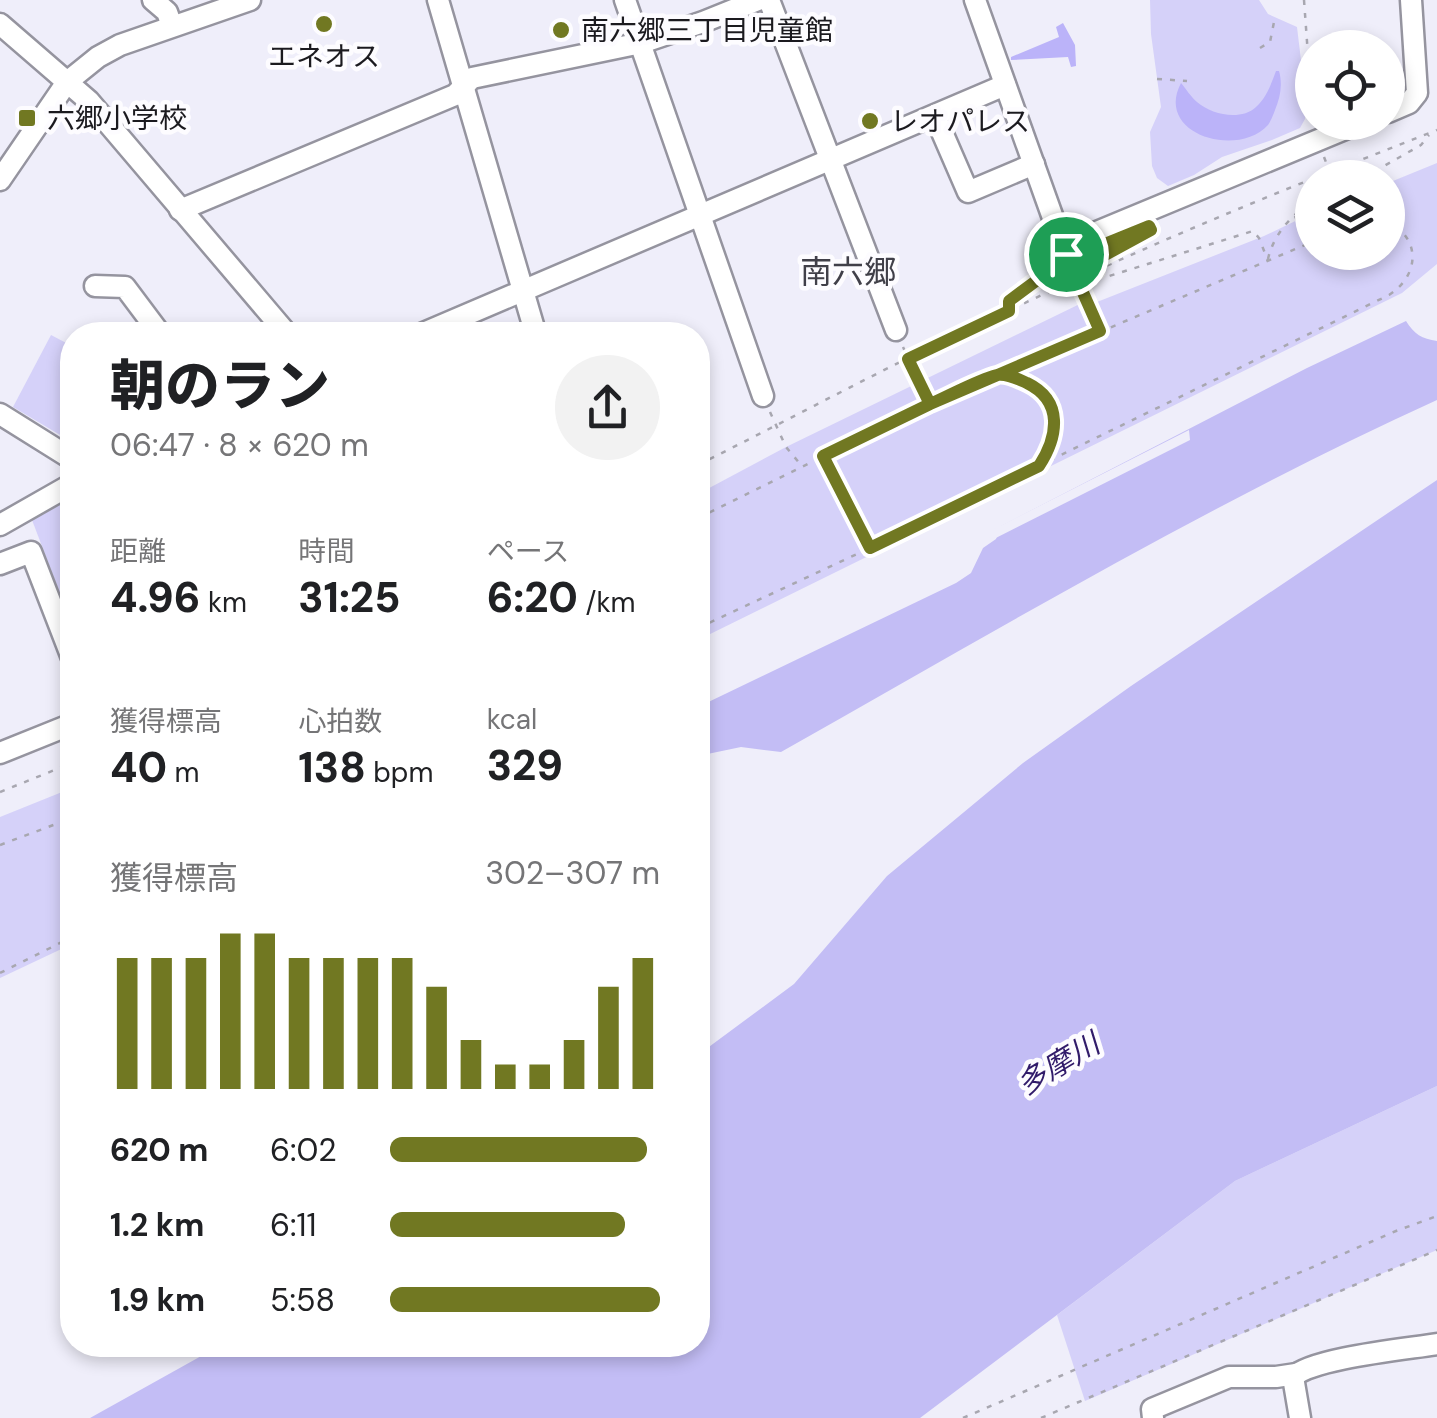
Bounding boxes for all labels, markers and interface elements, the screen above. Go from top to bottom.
place label: 南六郷三丁目児童館 [581,12,833,49]
marker: エネオス [313,13,335,35]
marker: 南六郷三丁目児童館 [550,19,572,41]
map controls [1295,30,1405,270]
button: locate [1295,30,1405,140]
place label: エネオス [268,38,380,75]
place label: 六郷小学校 [47,100,187,137]
place label: レオパレス [890,103,1030,140]
marker: 六郷小学校 [16,107,38,129]
marker: レオパレス [859,110,881,132]
button: layers [1295,160,1405,270]
pin [1024,212,1109,297]
icon: arrive [1039,227,1094,282]
district label: 南六郷 [800,251,896,293]
text: 朝のラン [110,350,330,422]
button: share [555,355,660,460]
text: 06:47 · 8 × 620 m [110,424,369,466]
text: 距離 [110,533,166,570]
text: 時間 [298,533,354,570]
text: ペース [487,533,569,570]
text: 4.96 [110,570,200,625]
text: 31:25 [298,570,400,625]
text: 6:20 [487,570,578,625]
text: km [200,584,247,621]
text: /km [578,584,636,621]
text: kcal [487,701,537,738]
text: 獲得標高 [110,703,222,740]
text: 心拍数 [298,703,382,740]
text: 329 [487,738,563,793]
text: 40 [110,740,167,795]
text: 138 [298,740,366,795]
text: m [167,754,200,791]
text: bpm [366,754,433,791]
text: 302–307 m [485,852,660,894]
text: 獲得標高 [110,857,238,899]
water label: 多摩川 [1009,1023,1109,1104]
text: 620 m [110,1129,208,1171]
text: 6:02 [270,1129,337,1171]
text: 1.2 km [110,1204,204,1246]
text: 6:11 [270,1204,317,1246]
text: 1.9 km [110,1279,205,1321]
text: 5:58 [270,1279,335,1321]

